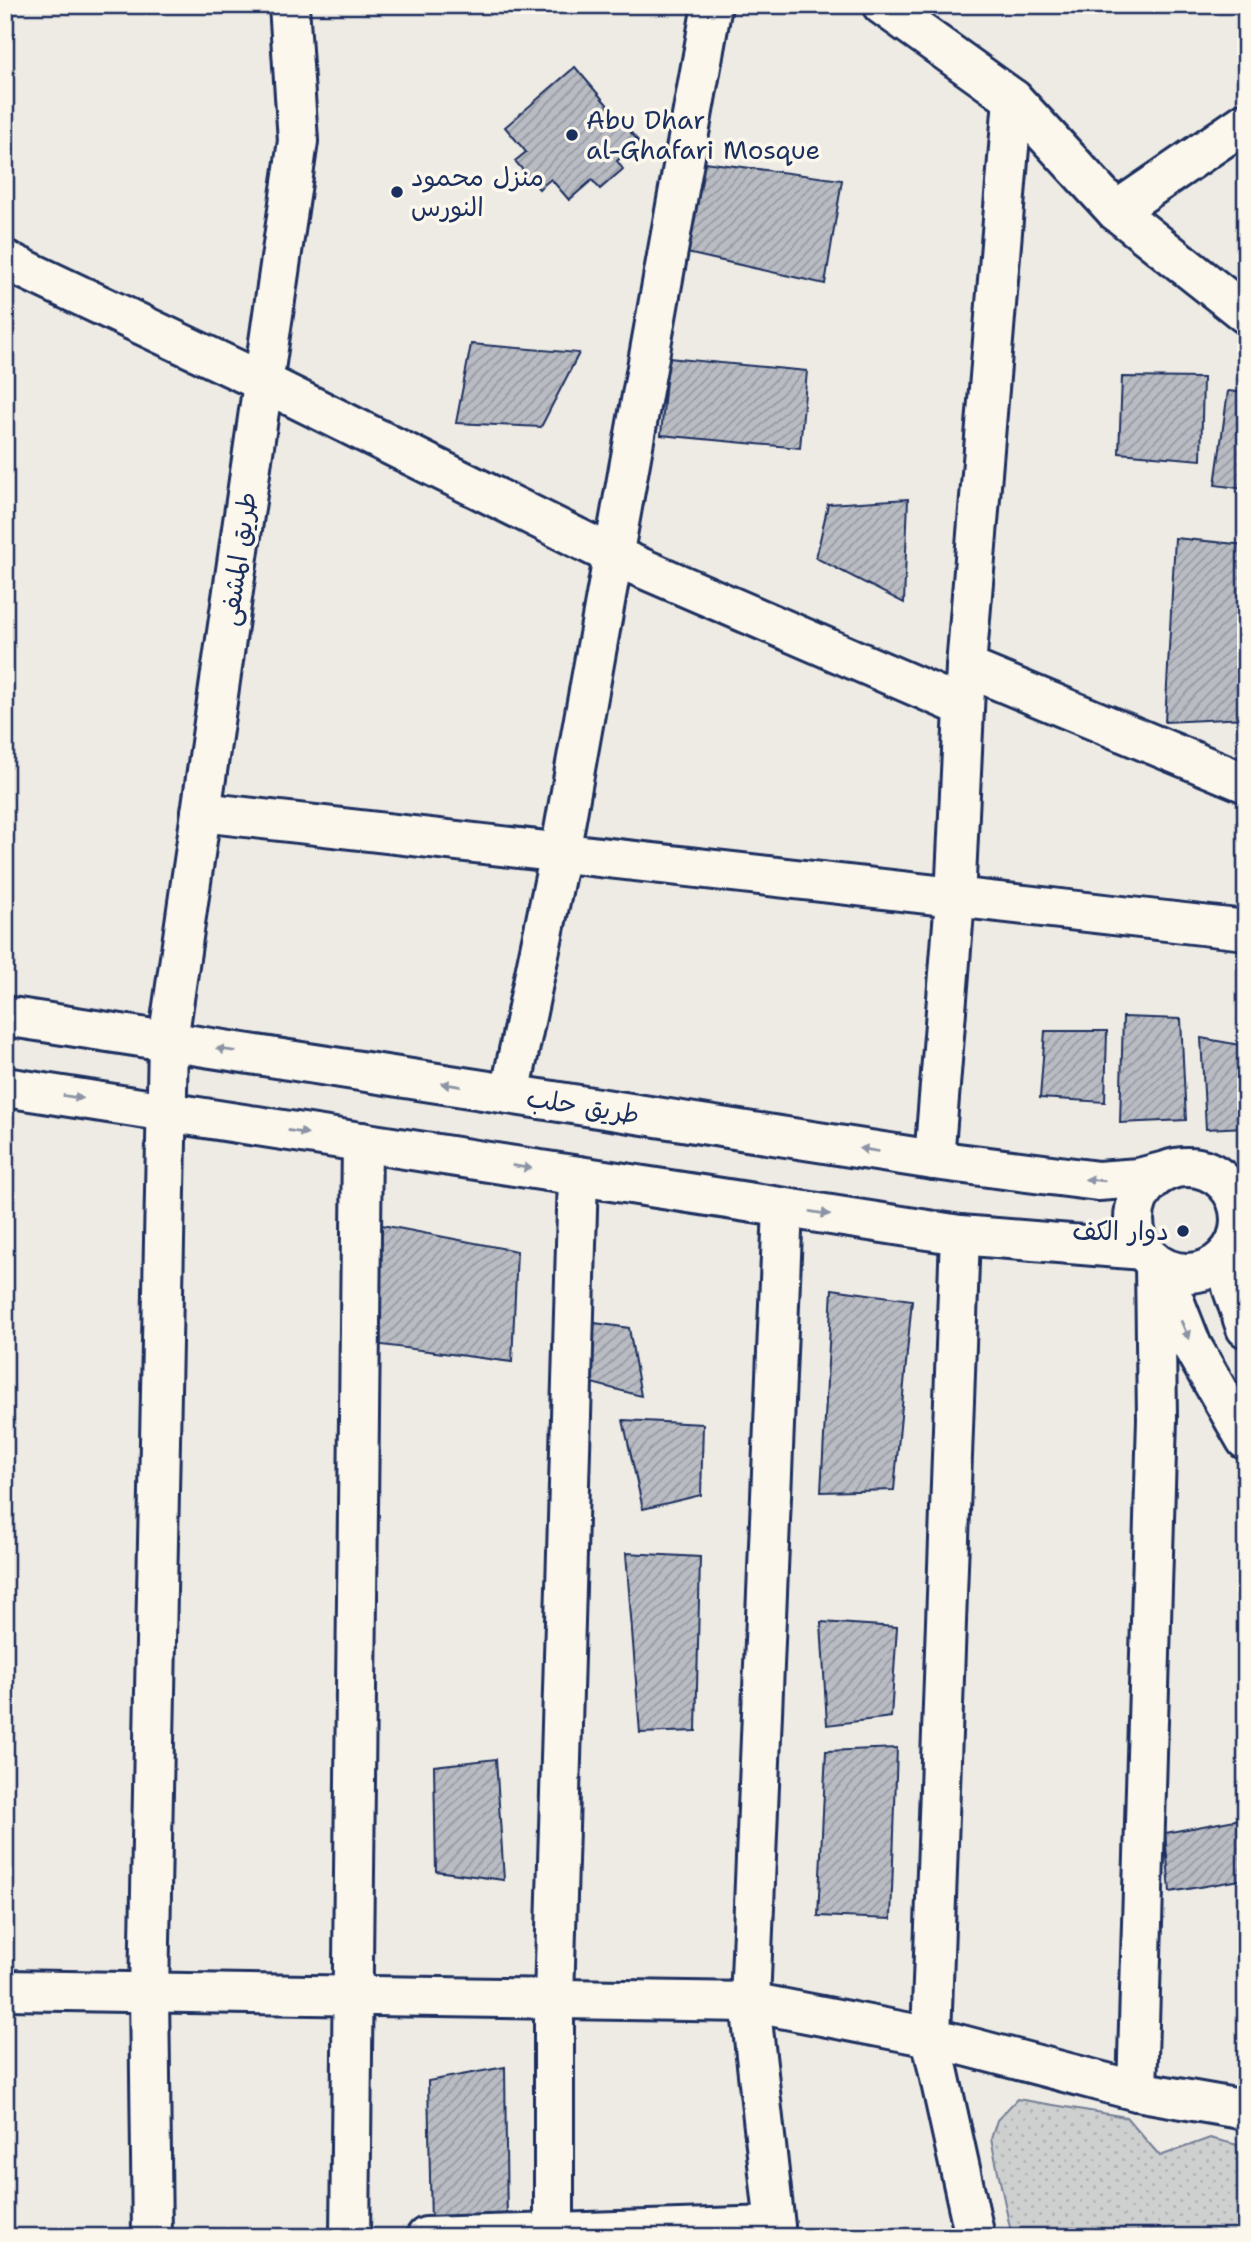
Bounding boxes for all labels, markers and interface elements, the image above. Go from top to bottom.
place label: Abu Dhar al-Ghafari Mosque [586,102,820,167]
marker: Abu Dhar al-Ghafari Mosque [564,127,580,143]
place label: منزل محمود النورس [411,159,544,224]
marker: منزل محمود النورس [389,184,405,200]
street label: طريق المشفى [211,490,264,628]
one-way arrow [215,1044,237,1055]
one-way arrow [439,1079,461,1090]
street label: طريق حلب [524,1079,642,1132]
one-way arrow [62,1092,84,1103]
one-way arrow [287,1127,309,1138]
one-way arrow [858,1144,880,1155]
one-way arrow [511,1162,533,1173]
one-way arrow [1083,1174,1105,1185]
one-way arrow [809,1208,831,1219]
place label: دوار الكف [1072,1213,1169,1248]
marker: دوار الكف [1175,1223,1191,1239]
one-way arrow [1180,1320,1191,1341]

